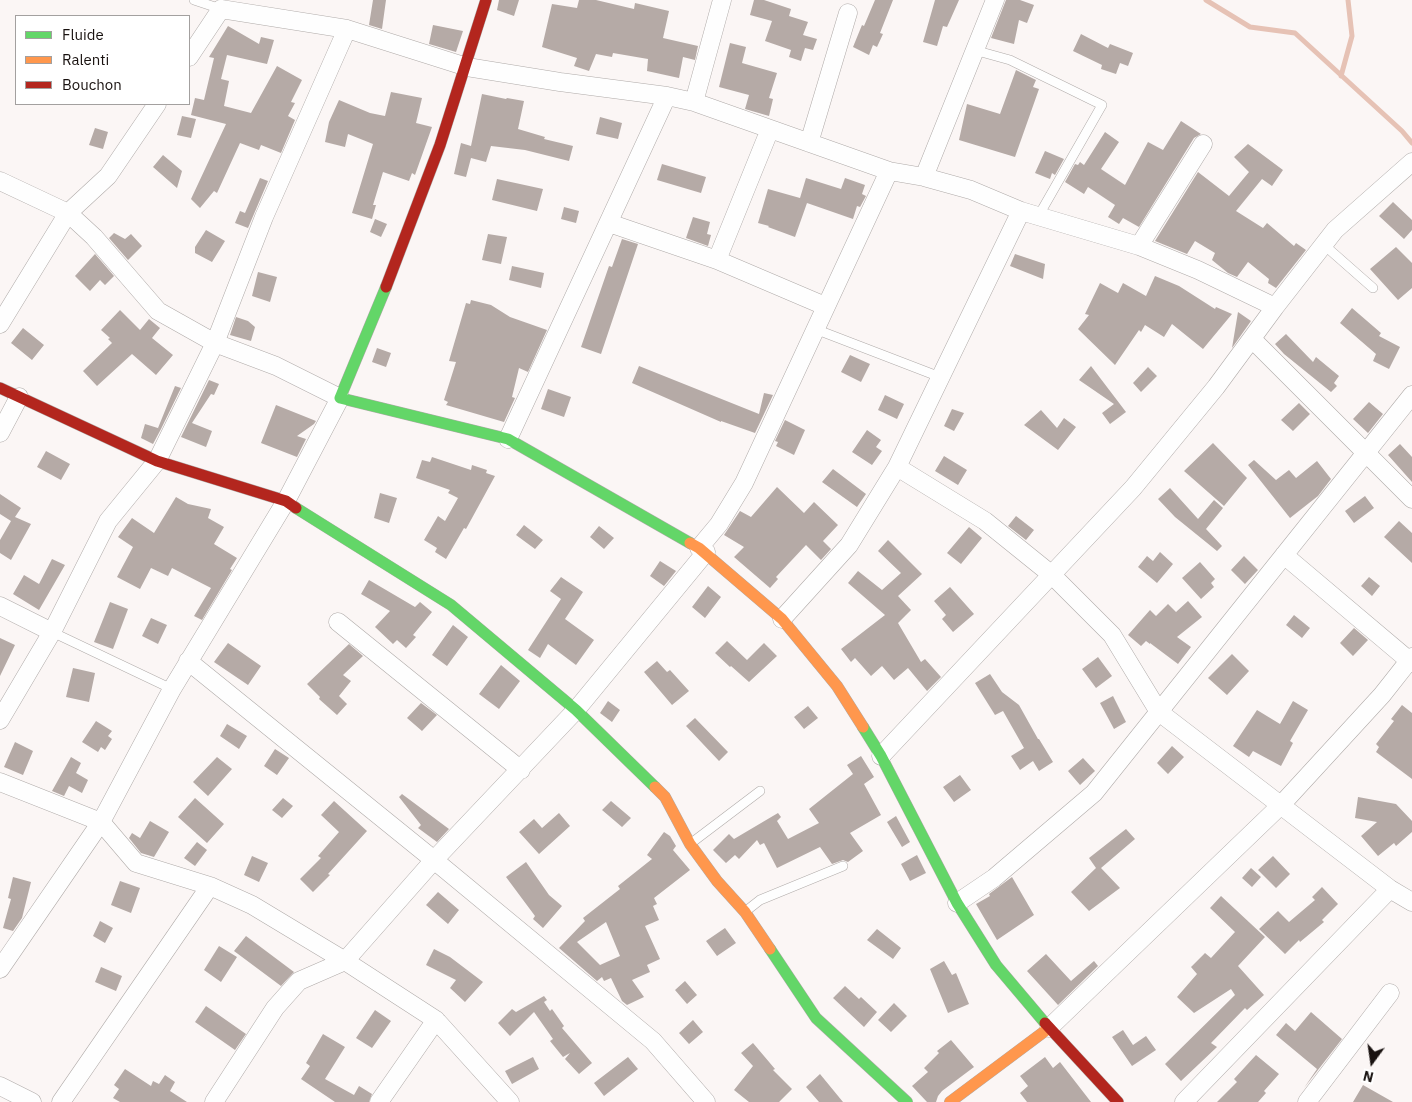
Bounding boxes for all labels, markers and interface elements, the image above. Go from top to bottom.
legend [15,15,190,105]
text: Fluide [62,25,104,44]
text: Ralenti [62,50,109,69]
text: Bouchon [62,75,122,94]
north arrow [1347,1037,1397,1087]
text: N [1361,1067,1375,1087]

